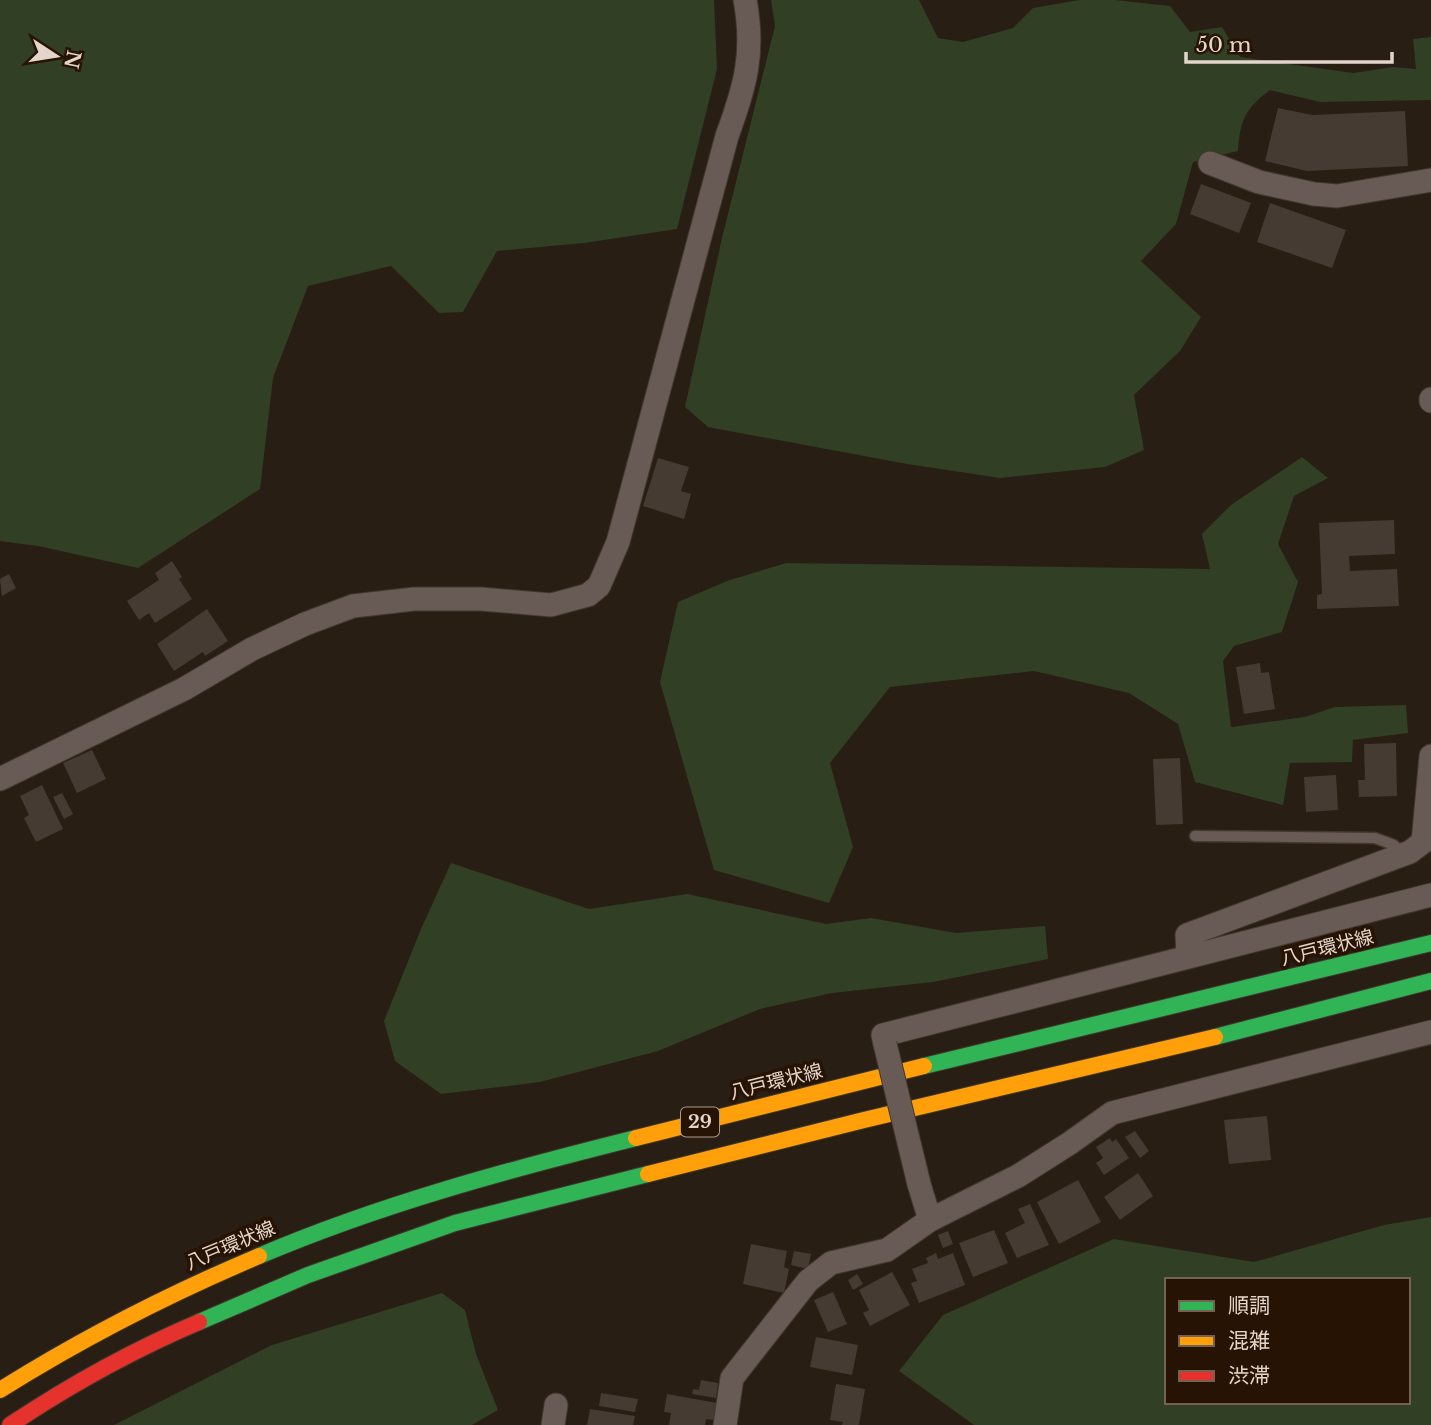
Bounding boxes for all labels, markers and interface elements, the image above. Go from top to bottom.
north arrow [21,21,91,91]
scale bar [1186,21,1392,65]
text: 50 m [1196,32,1252,58]
text: N [59,48,85,71]
street label: 八戸環状線 [1278,925,1376,970]
street label: 八戸環状線 [727,1059,825,1104]
road number: 29 [681,1107,719,1136]
street label: 八戸環状線 [182,1216,278,1275]
legend [1165,1278,1410,1404]
text: 順調 [1228,1293,1270,1319]
text: 混雑 [1228,1328,1270,1354]
text: 渋滞 [1228,1363,1270,1389]

